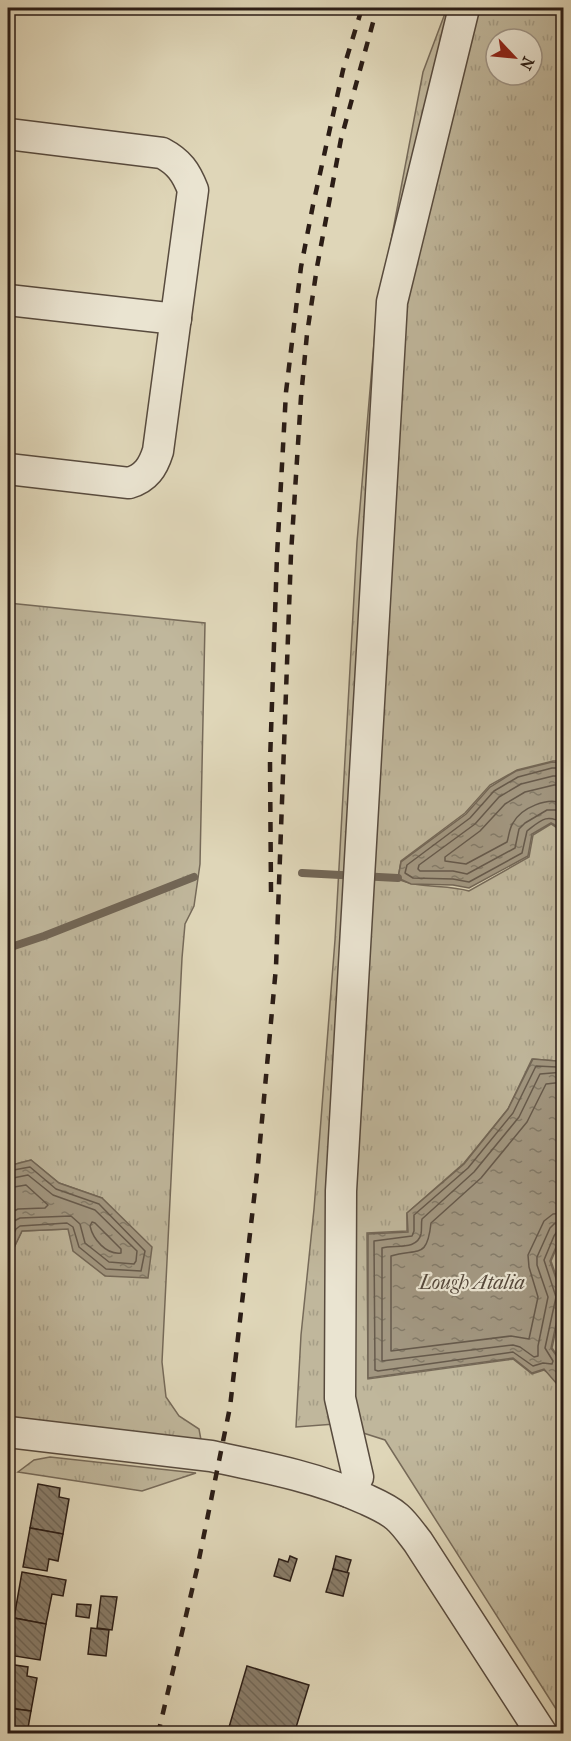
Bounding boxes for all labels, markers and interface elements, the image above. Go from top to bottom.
north arrow [484,27,544,87]
text: N [515,54,538,74]
water label: Lough Atalia [417,1271,525,1294]

